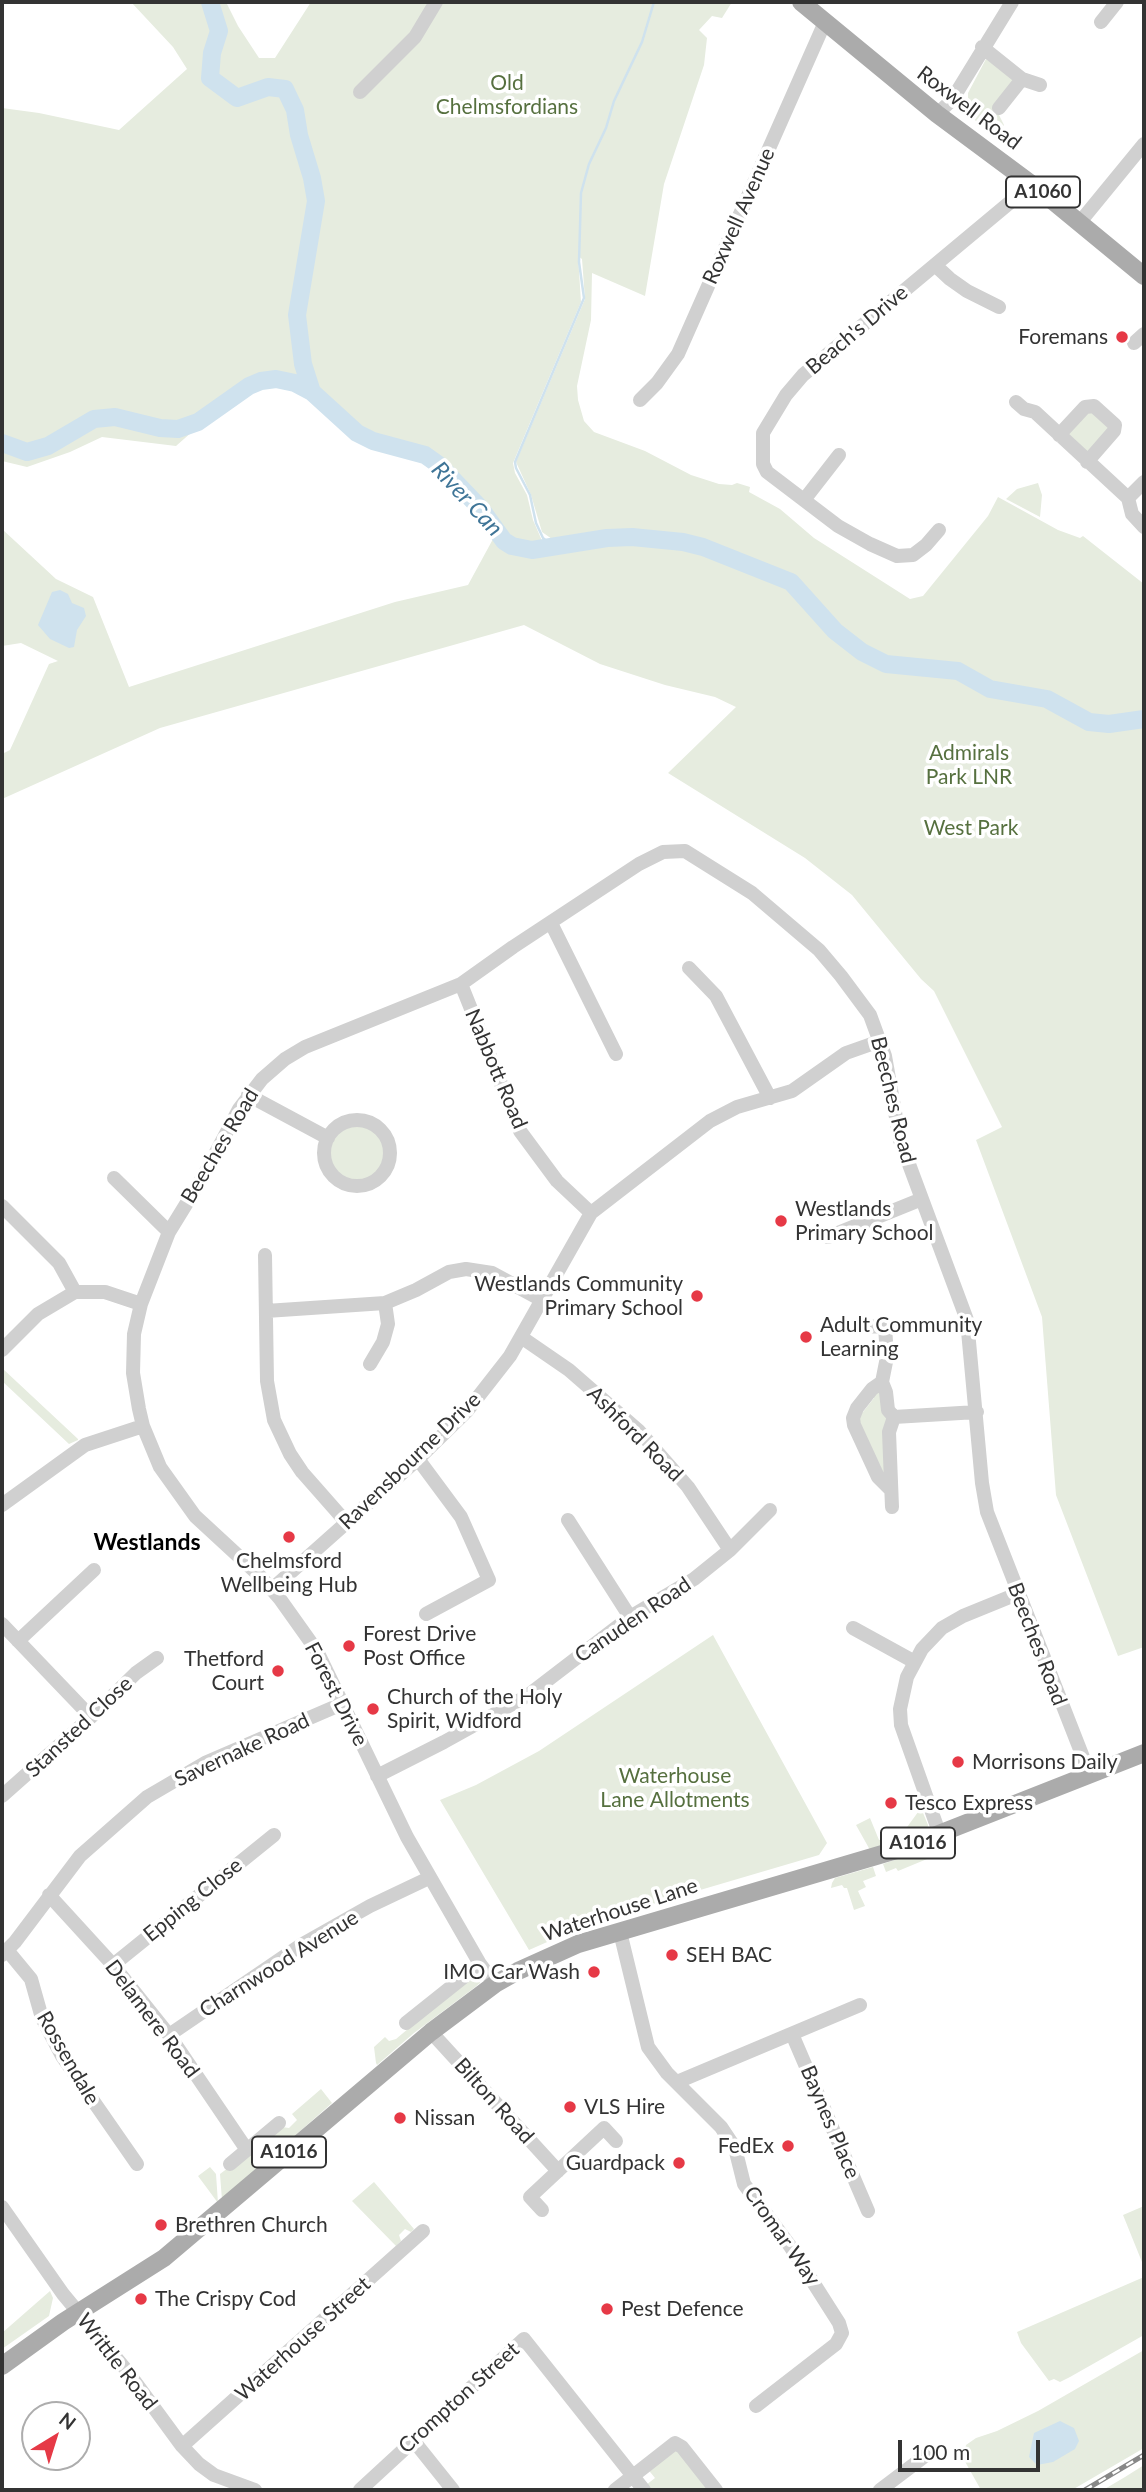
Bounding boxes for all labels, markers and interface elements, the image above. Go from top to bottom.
street label: Roxwell Road [912,61,1026,155]
park label: Old Chelmsfordians [436,70,578,120]
street label: Roxwell Avenue [698,144,780,288]
road number: A1060 [1006,176,1080,208]
street label: Beach's Drive [801,280,913,380]
place label: Foremans [1018,324,1108,350]
marker: Foremans [1114,329,1130,345]
water label: River Can [426,456,508,542]
park label: Admirals Park LNR [926,740,1012,790]
park label: West Park [924,815,1018,841]
street label: Nabbott Road [459,1005,533,1133]
street label: Beeches Road [865,1034,921,1166]
street label: Beeches Road [176,1084,264,1208]
place label: Westlands Primary School [795,1196,933,1246]
marker: Westlands Primary School [773,1213,789,1229]
place label: Westlands Community Primary School [474,1271,683,1321]
marker: Westlands Community Primary School [689,1288,705,1304]
place label: Adult Community Learning [820,1312,982,1362]
marker: Adult Community Learning [798,1329,814,1345]
street label: Ashford Road [582,1381,688,1487]
street label: Ravensbourne Drive [334,1387,486,1535]
district label: Westlands [93,1529,201,1557]
marker: Chelmsford Wellbeing Hub [281,1529,297,1545]
place label: Chelmsford Wellbeing Hub [221,1548,357,1598]
street label: Canuden Road [570,1572,696,1668]
street label: Beeches Road [1002,1579,1072,1709]
place label: Forest Drive Post Office [363,1621,476,1671]
street label: Forest Drive [299,1638,373,1750]
marker: Forest Drive Post Office [341,1638,357,1654]
place label: Thetford Court [184,1646,264,1696]
marker: Thetford Court [270,1663,286,1679]
street label: Stansted Close [21,1671,137,1783]
place label: Church of the Holy Spirit, Widford [387,1684,562,1734]
marker: Church of the Holy Spirit, Widford [365,1701,381,1717]
street label: Savernake Road [171,1708,313,1792]
place label: Morrisons Daily [972,1749,1118,1775]
marker: Morrisons Daily [950,1754,966,1770]
park label: Waterhouse Lane Allotments [600,1763,750,1813]
place label: Tesco Express [905,1790,1033,1816]
marker: Tesco Express [883,1795,899,1811]
road number: A1016 [881,1828,955,1858]
street label: Epping Close [139,1853,247,1947]
street label: Waterhouse Lane [539,1873,701,1947]
street label: Charnwood Avenue [195,1905,363,2023]
place label: SEH BAC [686,1942,772,1968]
marker: SEH BAC [664,1947,680,1963]
street label: Delamere Road [100,1955,204,2083]
place label: IMO Car Wash [443,1959,580,1985]
marker: IMO Car Wash [586,1964,602,1980]
street label: Rossendale [31,2007,105,2109]
street label: Bilton Road [449,2053,539,2149]
street label: Baynes Place [795,2062,865,2182]
place label: VLS Hire [584,2094,665,2120]
marker: VLS Hire [562,2099,578,2115]
place label: Nissan [414,2105,475,2131]
marker: Nissan [392,2110,408,2126]
place label: FedEx [718,2133,774,2159]
road number: A1016 [252,2136,326,2168]
marker: FedEx [780,2138,796,2154]
place label: Guardpack [566,2150,665,2176]
marker: Guardpack [671,2155,687,2171]
street label: Cromar Way [739,2182,825,2290]
place label: Brethren Church [175,2212,328,2238]
marker: Brethren Church [153,2217,169,2233]
street label: Waterhouse Street [230,2272,376,2406]
place label: The Crispy Cod [155,2286,296,2312]
marker: The Crispy Cod [133,2291,149,2307]
place label: Pest Defence [621,2296,744,2322]
marker: Pest Defence [599,2301,615,2317]
street label: Writtle Road [71,2309,163,2415]
street label: Crompton Street [393,2337,525,2459]
north arrow [21,2401,91,2471]
text: N [55,2407,81,2434]
scale bar [901,2426,1043,2470]
text: 100 m [911,2439,970,2464]

